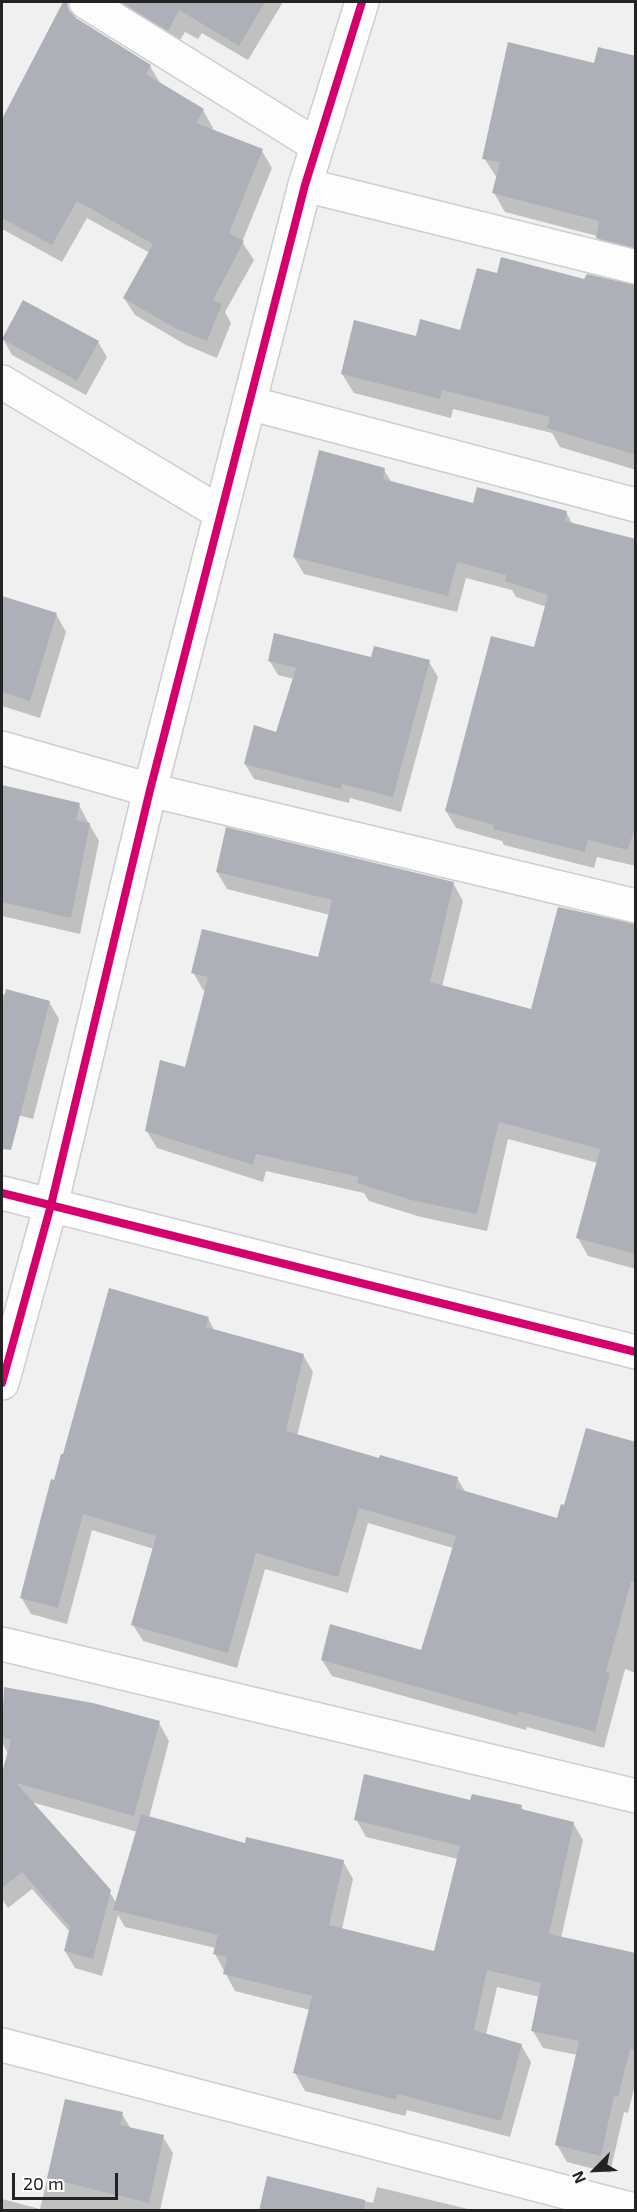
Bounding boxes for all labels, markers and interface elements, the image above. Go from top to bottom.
north arrow [565,2140,625,2200]
scale bar [15,2161,122,2199]
text: N [567,2168,589,2187]
text: 20 m [23,2172,64,2194]

